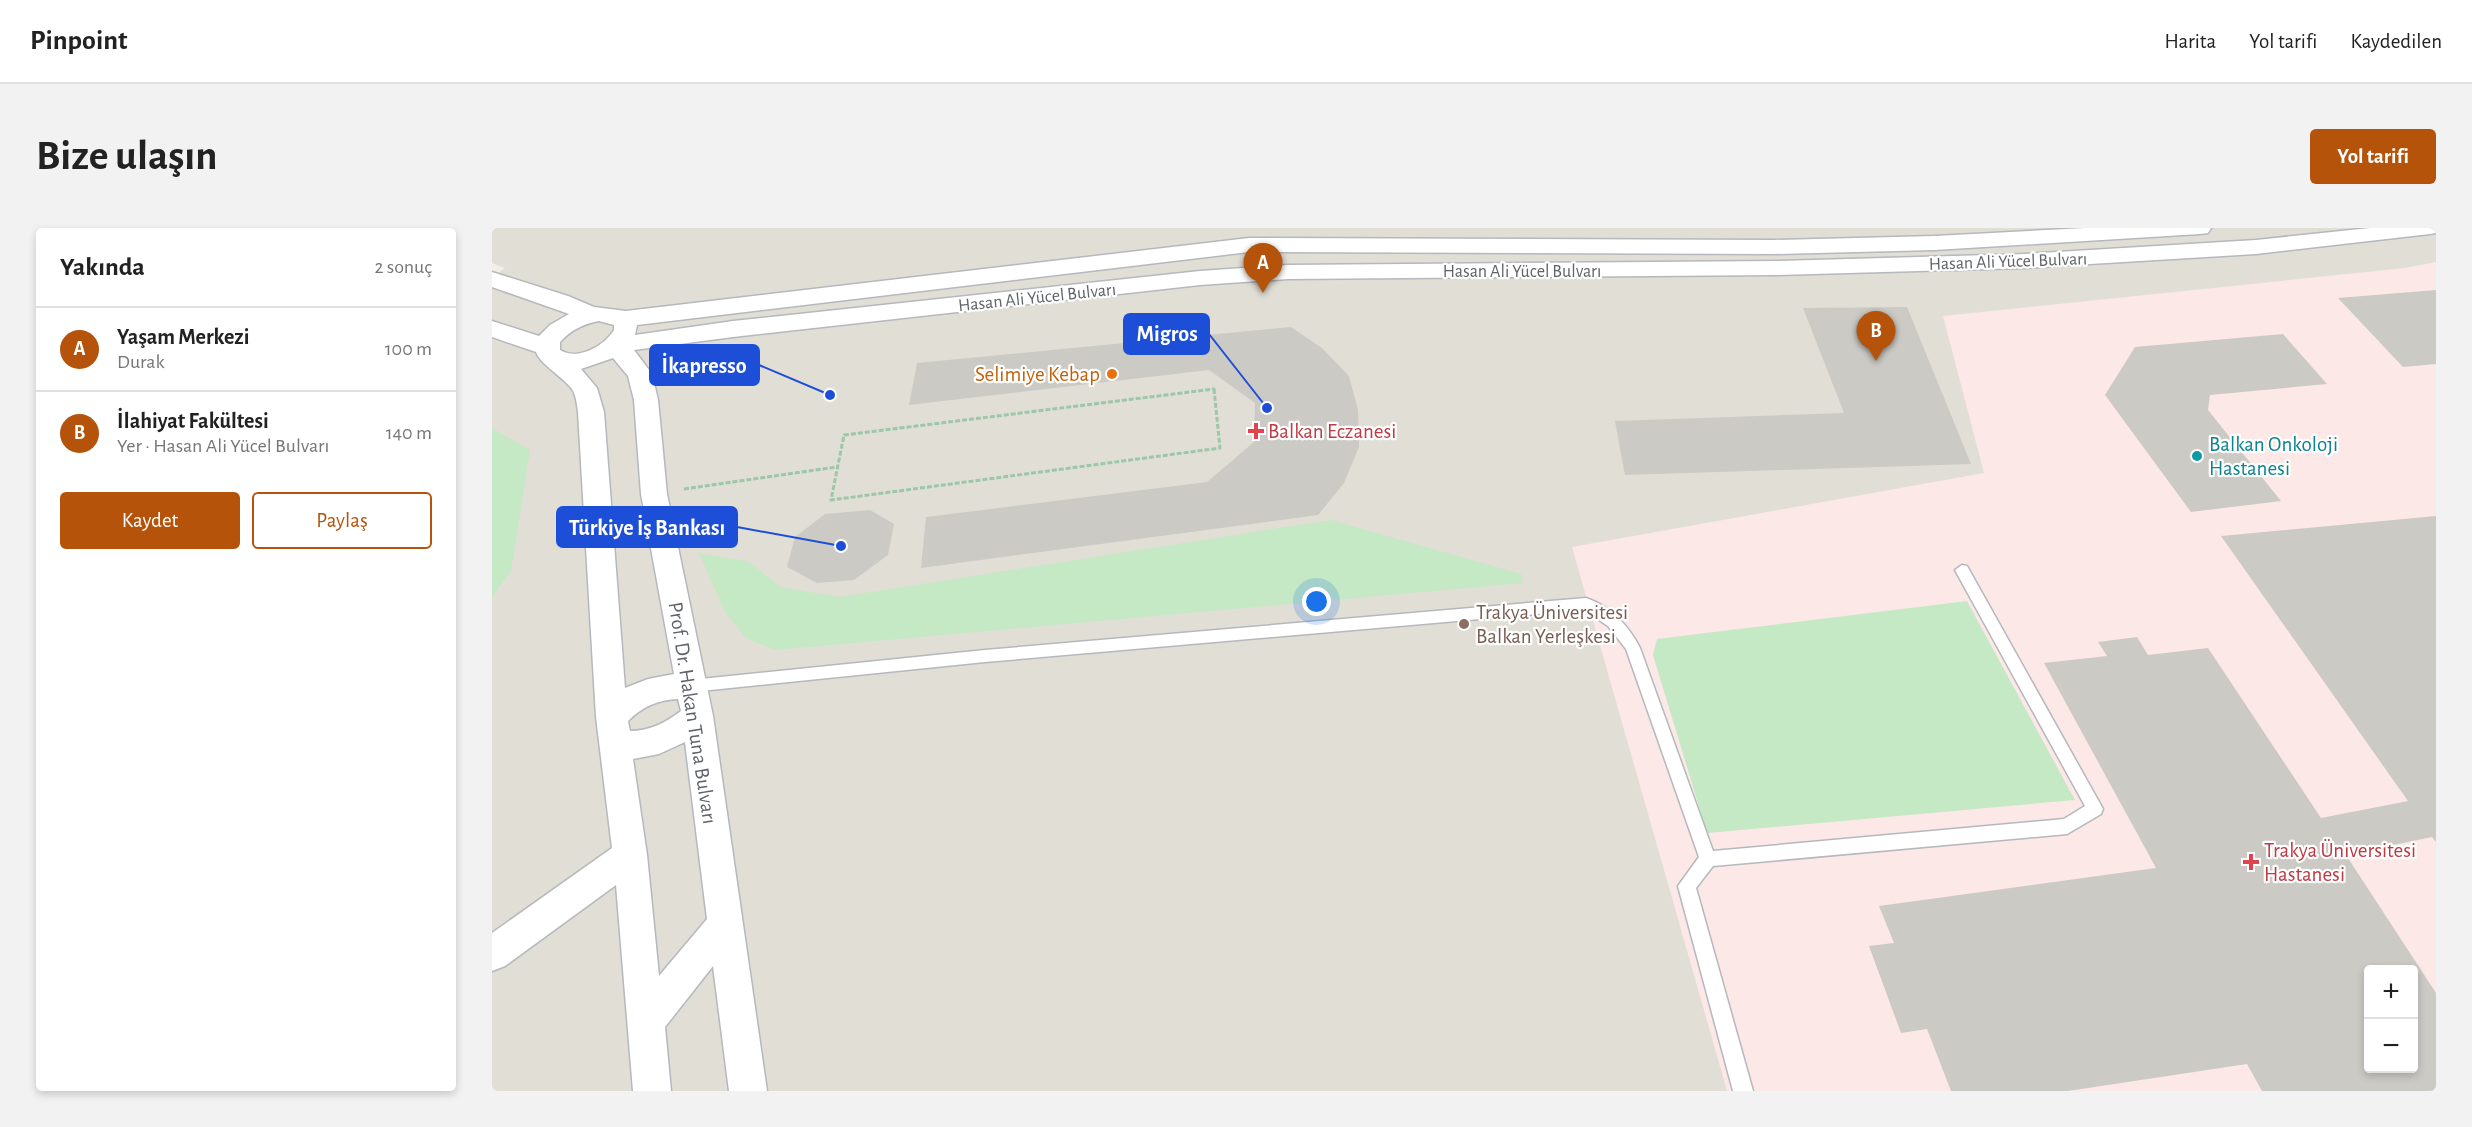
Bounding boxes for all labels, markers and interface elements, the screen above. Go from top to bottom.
text: Pinpoint [30,27,128,55]
text: Harita [2164,31,2216,52]
text: Yol tarifi [2249,31,2317,52]
text: Kaydedilen [2350,31,2442,52]
button: Yol tarifi [2310,129,2436,184]
text: Bize ulaşın [36,135,217,177]
pin: A [1244,244,1282,293]
street label: Hasan Ali Yücel Bulvarı [1928,250,2088,274]
text: Yakında [60,254,145,280]
text: 2 sonuç [374,257,432,277]
street label: Hasan Ali Yücel Bulvarı [1443,263,1601,281]
street label: Hasan Ali Yücel Bulvarı [957,281,1117,315]
pin: B [1856,312,1896,361]
callout: Migros [1124,314,1209,354]
text: Migros [1136,323,1198,345]
text: Yaşam Merkezi [117,326,249,348]
text: A [74,339,86,359]
text: 100 m [385,339,432,359]
callout: İkapresso [650,345,759,385]
text: Durak [117,352,165,372]
text: İkapresso [661,352,747,377]
place label: Selimiye Kebap [975,364,1100,385]
marker: Selimiye Kebap [1105,367,1119,381]
text: İlahiyat Fakültesi [117,410,269,432]
place label: Balkan Eczanesi [1268,421,1396,442]
text: B [74,423,85,443]
text: 140 m [386,423,432,443]
marker: Balkan Eczanesi [1249,424,1263,438]
place label: Balkan Onkoloji Hastanesi [2209,434,2338,479]
text: Yer · Hasan Ali Yücel Bulvarı [117,436,329,456]
marker: Balkan Onkoloji Hastanesi [2190,449,2204,463]
button: Kaydet [60,492,240,549]
button: Paylaş [252,492,432,549]
callout: Türkiye İş Bankası [557,507,737,547]
text: Türkiye İş Bankası [569,514,725,540]
your location [1302,587,1331,616]
street label: Prof. Dr. Hakan Tuna Bulvarı [665,600,720,826]
place label: Trakya Üniversitesi Balkan Yerleşkesi [1476,601,1628,647]
marker: Trakya Üniversitesi Balkan Yerleşkesi [1457,617,1471,631]
place label: Trakya Üniversitesi Hastanesi [2264,839,2416,885]
marker: Trakya Üniversitesi Hastanesi [2242,853,2260,871]
map controls [2364,965,2418,1073]
button: + [2364,965,2418,1019]
button: − [2364,1019,2418,1073]

